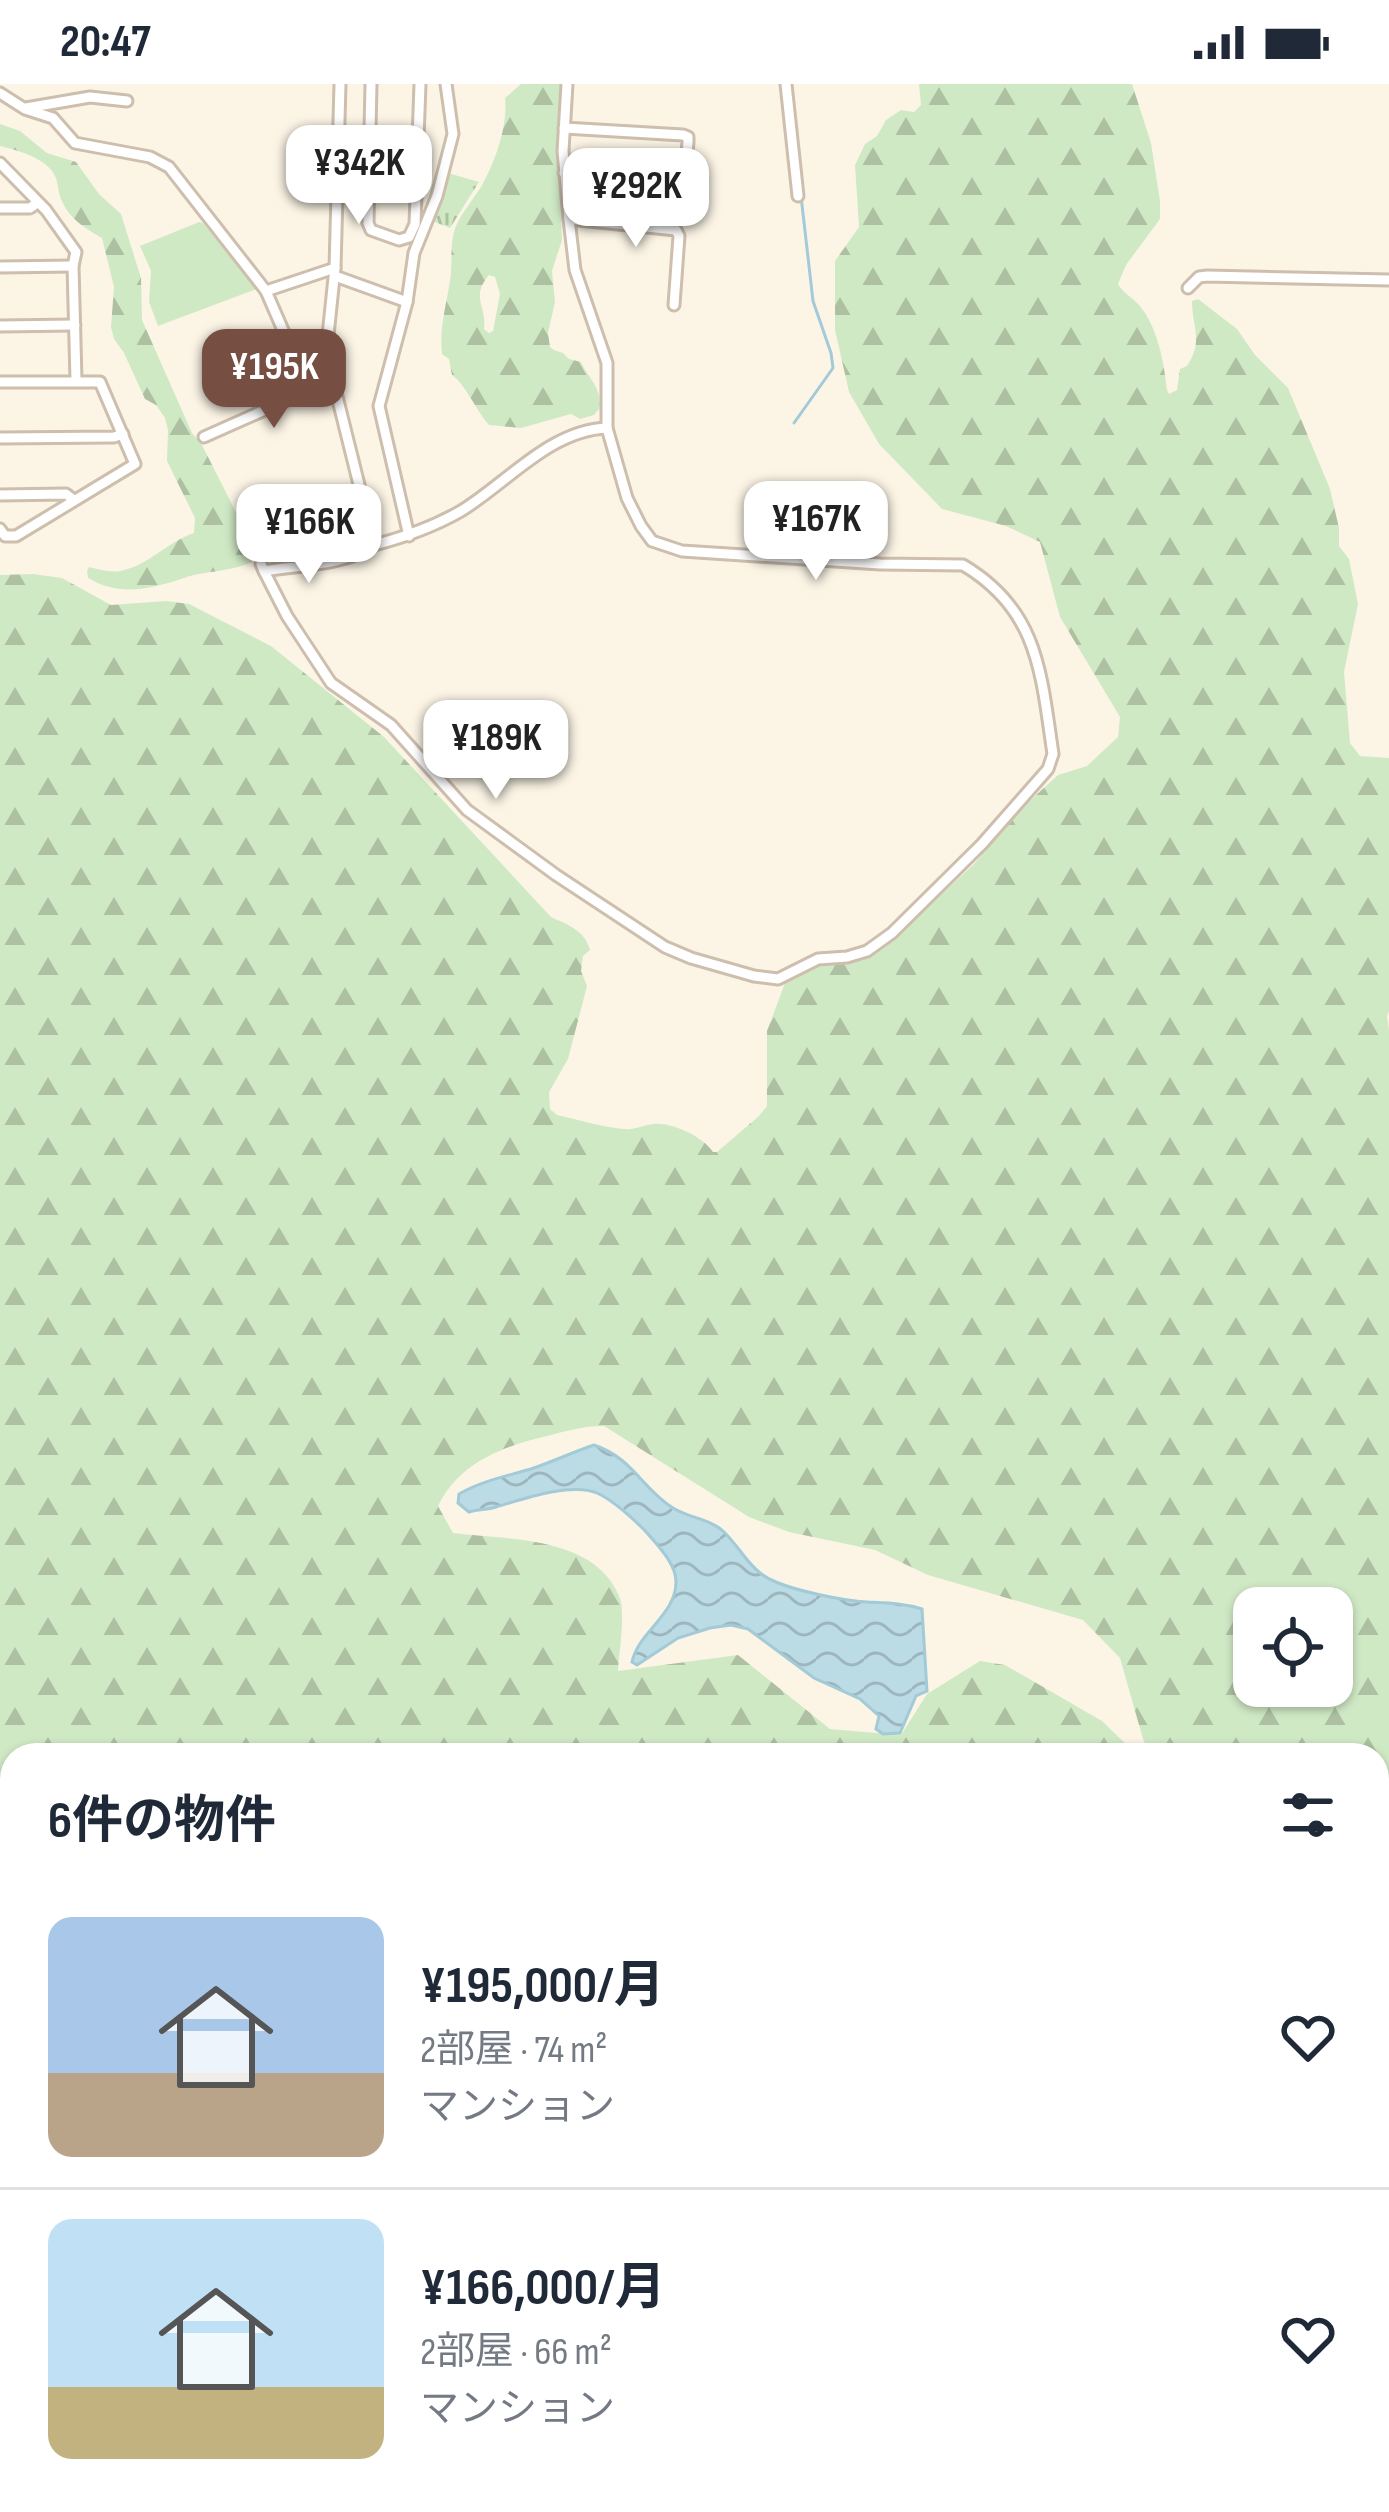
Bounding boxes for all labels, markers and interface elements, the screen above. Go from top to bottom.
text: 20:47 [60,15,151,70]
pin: ¥342K [275,125,443,227]
text: ¥342K [313,140,405,187]
pin: ¥292K [552,148,720,250]
text: ¥292K [590,163,682,210]
pin: ¥195K [190,329,358,431]
text: ¥195K [229,344,319,391]
pin: ¥167K [732,481,900,583]
pin: ¥166K [225,484,393,586]
text: ¥167K [771,496,861,543]
text: ¥166K [263,499,355,546]
pin: ¥189K [412,700,580,802]
text: ¥189K [450,715,542,762]
map controls [1233,1587,1353,1707]
button: locate [1233,1587,1353,1707]
icon: filters [1275,1782,1341,1848]
text: 6件の物件 [48,1791,276,1852]
text: ¥195,000/月 [420,1956,665,2017]
icon: home [144,1965,288,2109]
icon: heart [1275,2004,1341,2070]
text: 2部屋 · 74 m² [420,2027,607,2074]
text: マンション [420,2084,615,2131]
text: ¥166,000/月 [420,2258,666,2319]
icon: home [144,2267,288,2411]
icon: heart [1275,2306,1341,2372]
text: 2部屋 · 66 m² [420,2329,612,2376]
text: マンション [420,2386,615,2433]

